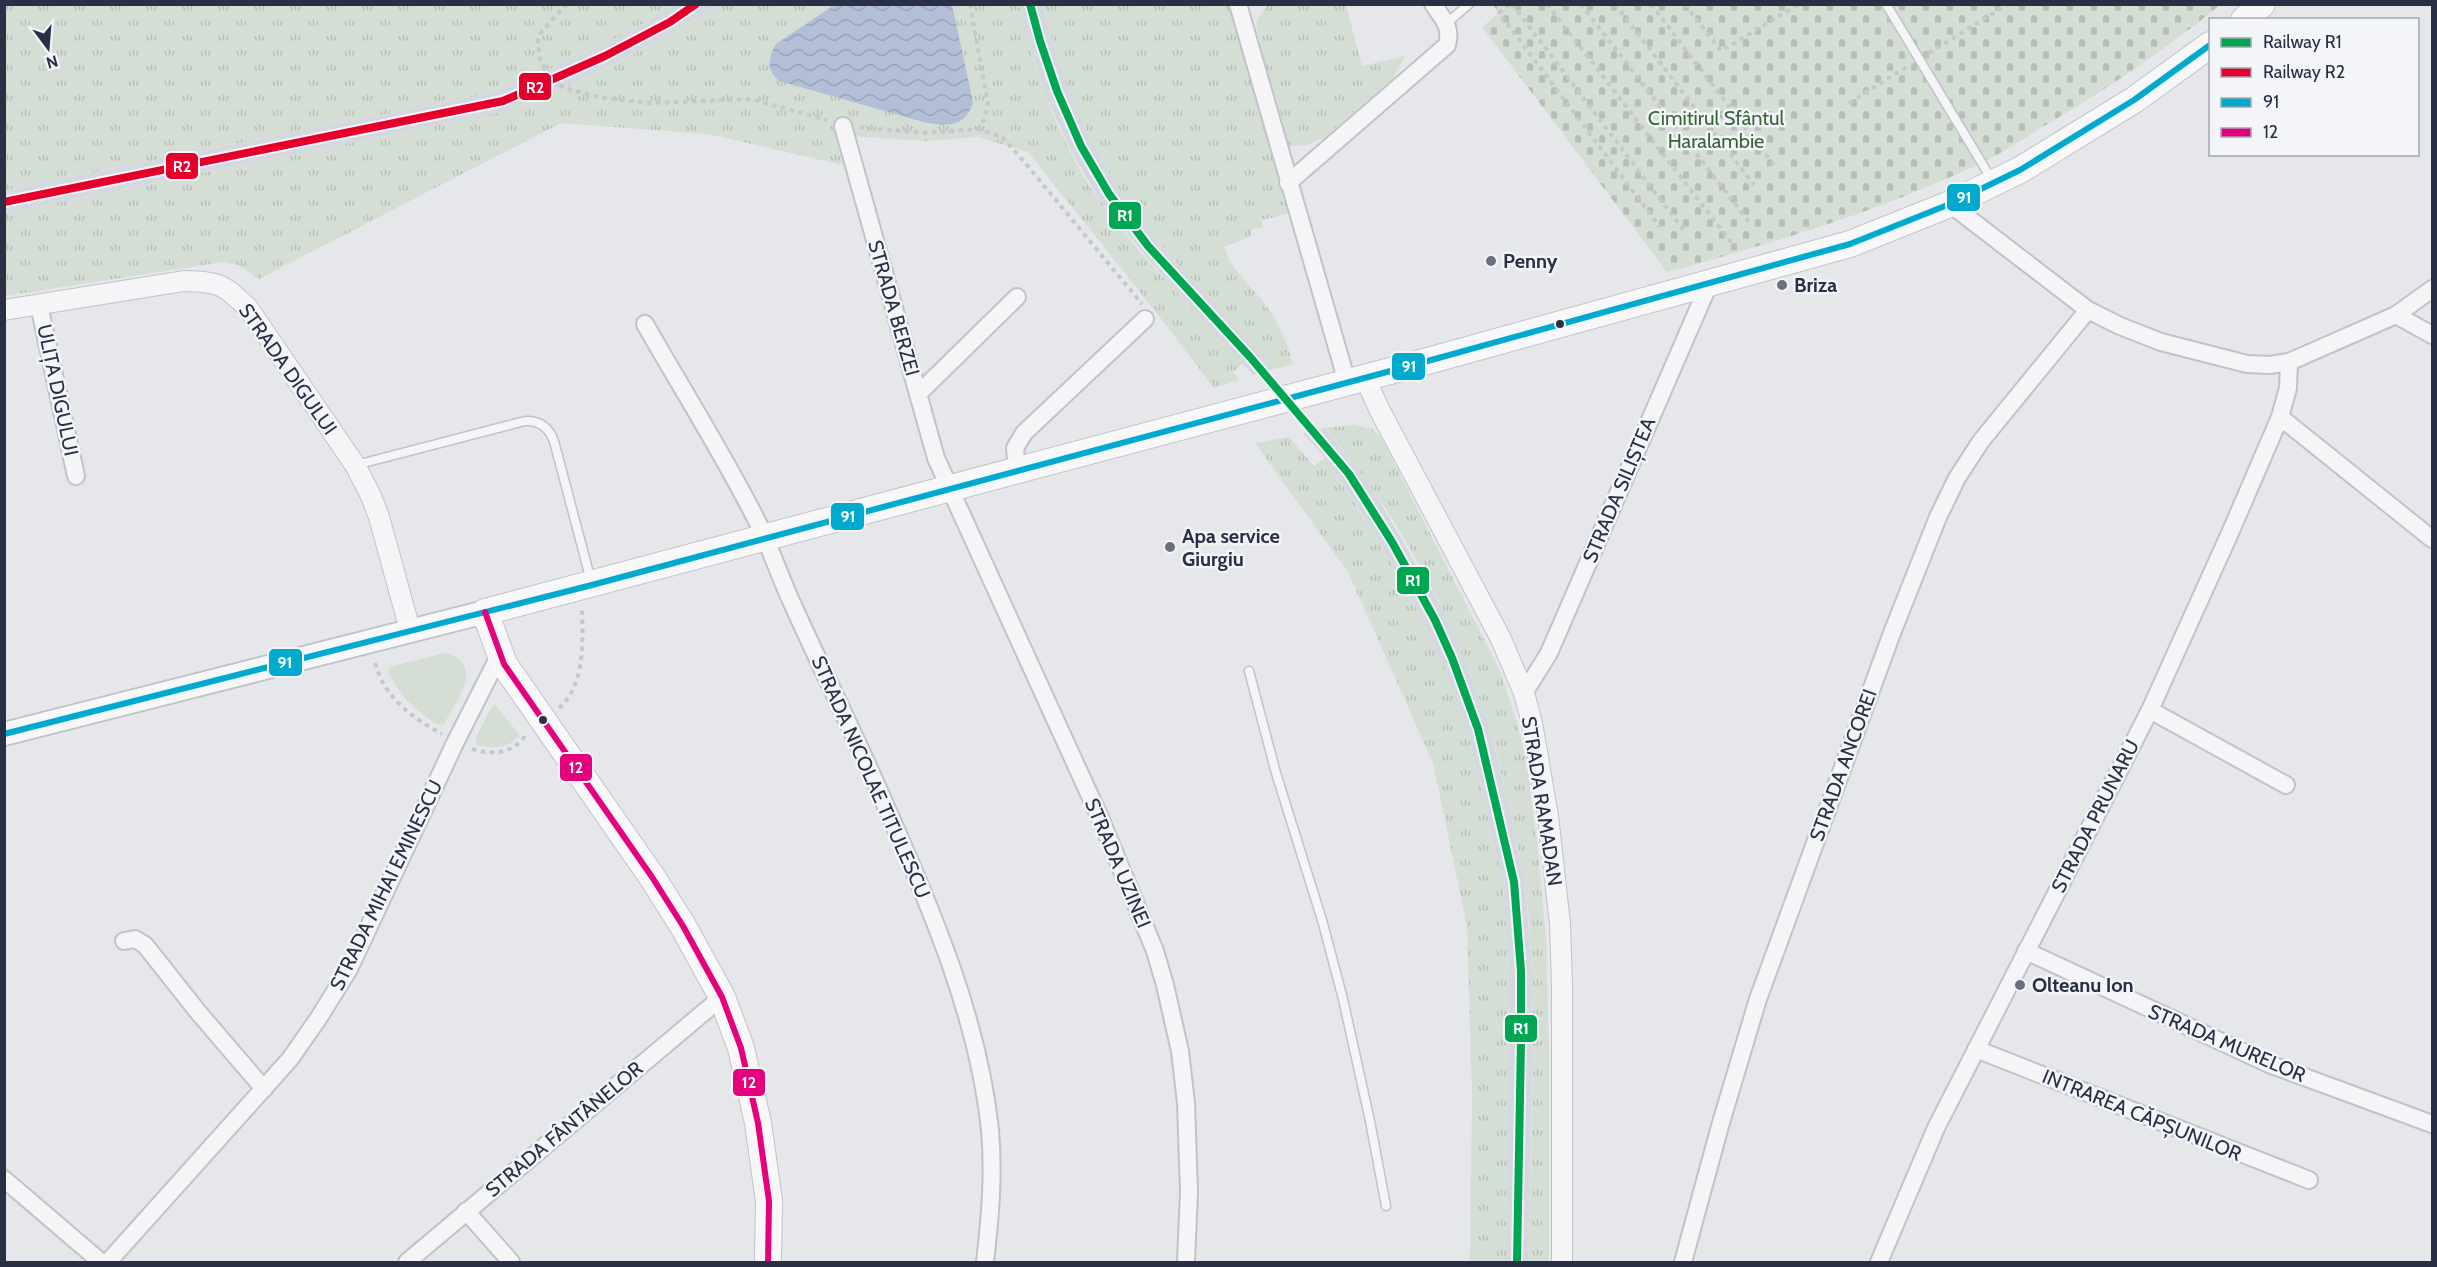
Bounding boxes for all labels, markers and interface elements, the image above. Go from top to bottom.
north arrow [18,18,78,78]
legend [2209,18,2419,156]
text: Railway R1 [2263,31,2342,53]
text: N [44,51,60,73]
text: Railway R2 [2263,61,2345,83]
line badge: R2 [518,72,552,101]
text: R2 [526,78,544,97]
text: 91 [2263,91,2279,113]
park label: Cimitirul Sfântul Haralambie [1648,106,1785,153]
text: 12 [2263,121,2278,143]
line badge: R2 [165,152,199,180]
text: R2 [173,157,191,176]
line badge: 91 [1946,183,1981,212]
text: 91 [1957,188,1971,207]
line badge: R1 [1108,201,1142,230]
text: R1 [1117,206,1133,225]
street label: STRADA BERZEI [863,237,925,379]
place label: Penny [1503,249,1558,273]
marker: Penny [1484,254,1498,268]
place label: Briza [1794,273,1837,297]
marker: Briza [1775,278,1789,292]
street label: STRADA DIGULUI [234,299,342,439]
unlabelled marker [1554,318,1566,330]
street label: ULIȚA DIGULUI [31,322,84,458]
line badge: 91 [1391,352,1426,381]
text: 91 [1402,357,1416,376]
street label: STRADA SILIȘTEA [1578,413,1662,567]
line badge: 91 [830,502,865,531]
text: 91 [841,507,855,526]
place label: Apa service Giurgiu [1182,524,1280,571]
marker: Apa service Giurgiu [1163,540,1177,554]
line badge: R1 [1396,566,1430,595]
text: R1 [1405,571,1421,590]
line badge: 91 [268,648,303,677]
street label: STRADA NICOLAE TITULESCU [807,652,935,902]
text: 91 [278,653,292,672]
street label: STRADA ANCOREI [1804,686,1882,844]
unlabelled marker [537,714,549,726]
street label: STRADA RAMADAN [1517,714,1567,888]
street label: STRADA PRUNARU [2046,735,2144,897]
line badge: 12 [559,753,593,782]
text: 12 [569,758,583,777]
street label: STRADA MIHAI EMINESCU [325,776,447,994]
street label: STRADA UZINEI [1080,795,1156,931]
place label: Olteanu Ion [2032,973,2134,997]
marker: Olteanu Ion [2013,978,2027,992]
street label: STRADA MURELOR [2145,999,2309,1087]
line badge: R1 [1504,1014,1538,1043]
text: R1 [1513,1019,1529,1038]
street label: STRADA FÂNTÂNELOR [481,1056,647,1202]
street label: INTRAREA CĂPȘUNILOR [2039,1064,2245,1167]
line badge: 12 [732,1068,766,1097]
text: 12 [742,1073,756,1092]

